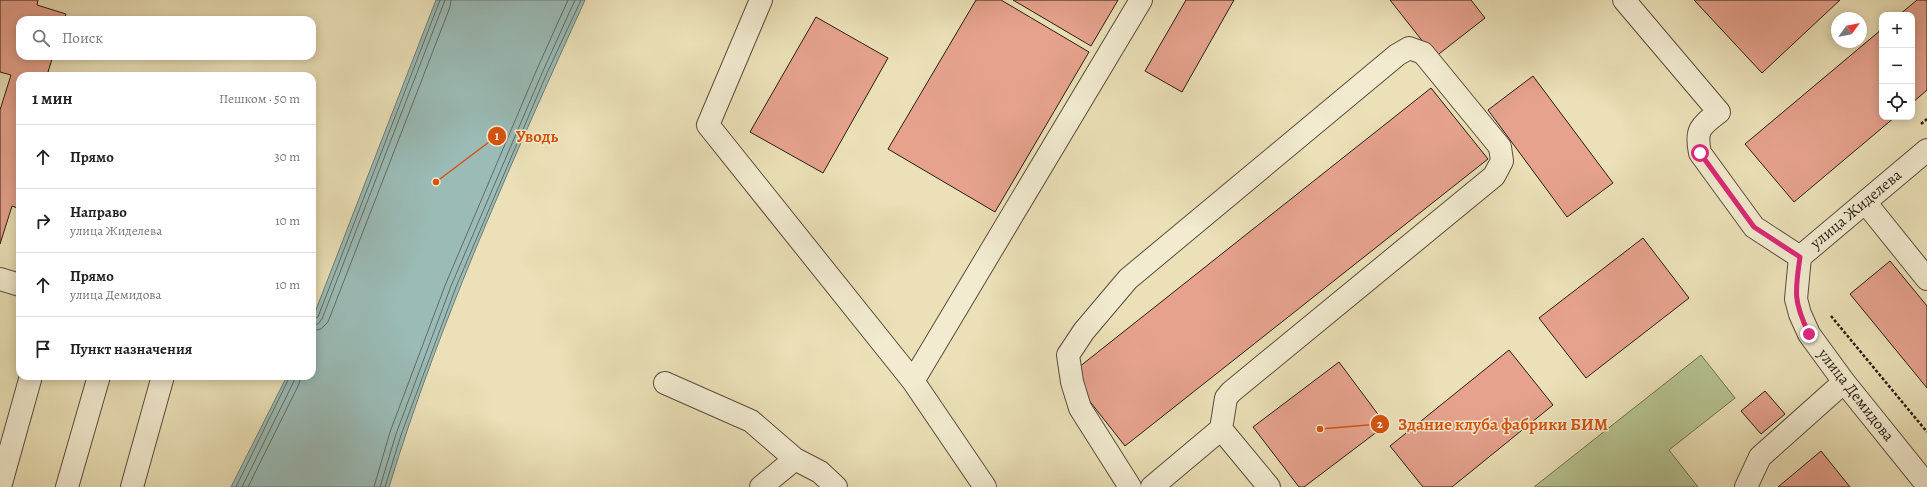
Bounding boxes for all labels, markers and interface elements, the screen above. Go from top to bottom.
north arrow [1831,12,1867,48]
map controls [1879,12,1915,120]
button: + [1879,12,1915,48]
search box [16,16,316,60]
icon: search [30,27,52,49]
text: Поиск [62,28,103,48]
button: − [1879,48,1915,84]
button: locate [1879,84,1915,120]
text: 1 мин [32,87,73,110]
text: Пешком · 50 m [219,90,300,107]
callout: Уводь [487,121,566,150]
text: Уводь [516,125,559,148]
text: 1 [495,128,500,144]
route start [1691,144,1709,162]
icon: ahead [32,146,54,168]
text: Прямо [70,147,114,167]
text: 30 m [274,148,300,165]
street label: улица Жиделева [1805,164,1907,255]
text: Направо [70,202,127,222]
icon: right [32,210,54,232]
text: 10 m [275,212,300,229]
text: улица Жиделева [70,222,162,239]
text: Прямо [70,266,114,286]
icon: ahead [32,274,54,296]
text: 10 m [275,276,300,293]
text: улица Демидова [70,286,161,303]
route end [1800,325,1818,343]
icon: arrive [32,338,54,360]
text: Пункт назначения [70,339,192,359]
street label: улица Демидова [1812,343,1900,447]
callout: Здание клуба фабрики БИМ [1370,409,1616,438]
text: Здание клуба фабрики БИМ [1398,413,1608,436]
text: 2 [1377,416,1383,432]

